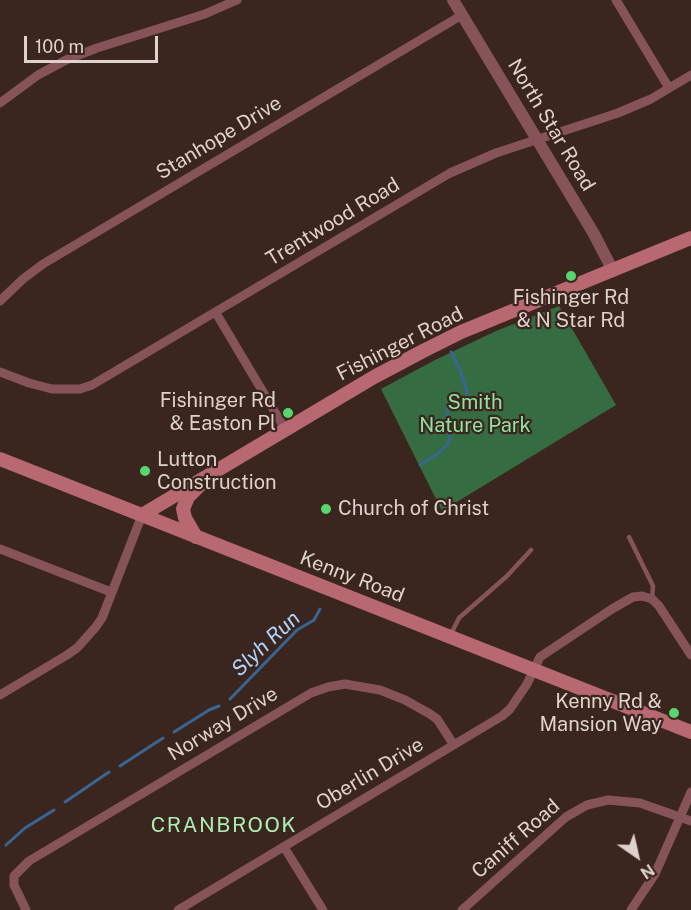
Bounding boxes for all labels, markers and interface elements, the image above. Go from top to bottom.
scale bar [27,24,160,62]
text: 100 m [35,36,84,57]
street label: North Star Road [502,55,600,195]
street label: Stanhope Drive [152,91,286,185]
street label: Trentwood Road [262,173,404,271]
marker: Fishinger Rd & N Star Rd [564,269,578,283]
place label: Fishinger Rd & N Star Rd [513,286,629,333]
street label: Fishinger Road [333,302,467,386]
place label: Fishinger Rd & Easton Pl [160,389,276,436]
park label: Smith Nature Park [419,391,531,438]
marker: Fishinger Rd & Easton Pl [281,406,295,420]
place label: Lutton Construction [157,448,277,495]
marker: Lutton Construction [138,464,152,478]
place label: Church of Christ [338,497,489,521]
marker: Church of Christ [319,502,333,516]
street label: Kenny Road [296,546,408,608]
water label: Slyh Run [227,606,305,682]
street label: Norway Drive [164,682,282,766]
place label: Kenny Rd & Mansion Way [539,690,662,737]
marker: Kenny Rd & Mansion Way [667,706,681,720]
street label: Oberlin Drive [312,733,428,815]
street label: Caniff Road [467,794,565,884]
district label: CRANBROOK [151,813,297,839]
north arrow [607,826,667,886]
text: N [637,860,658,883]

